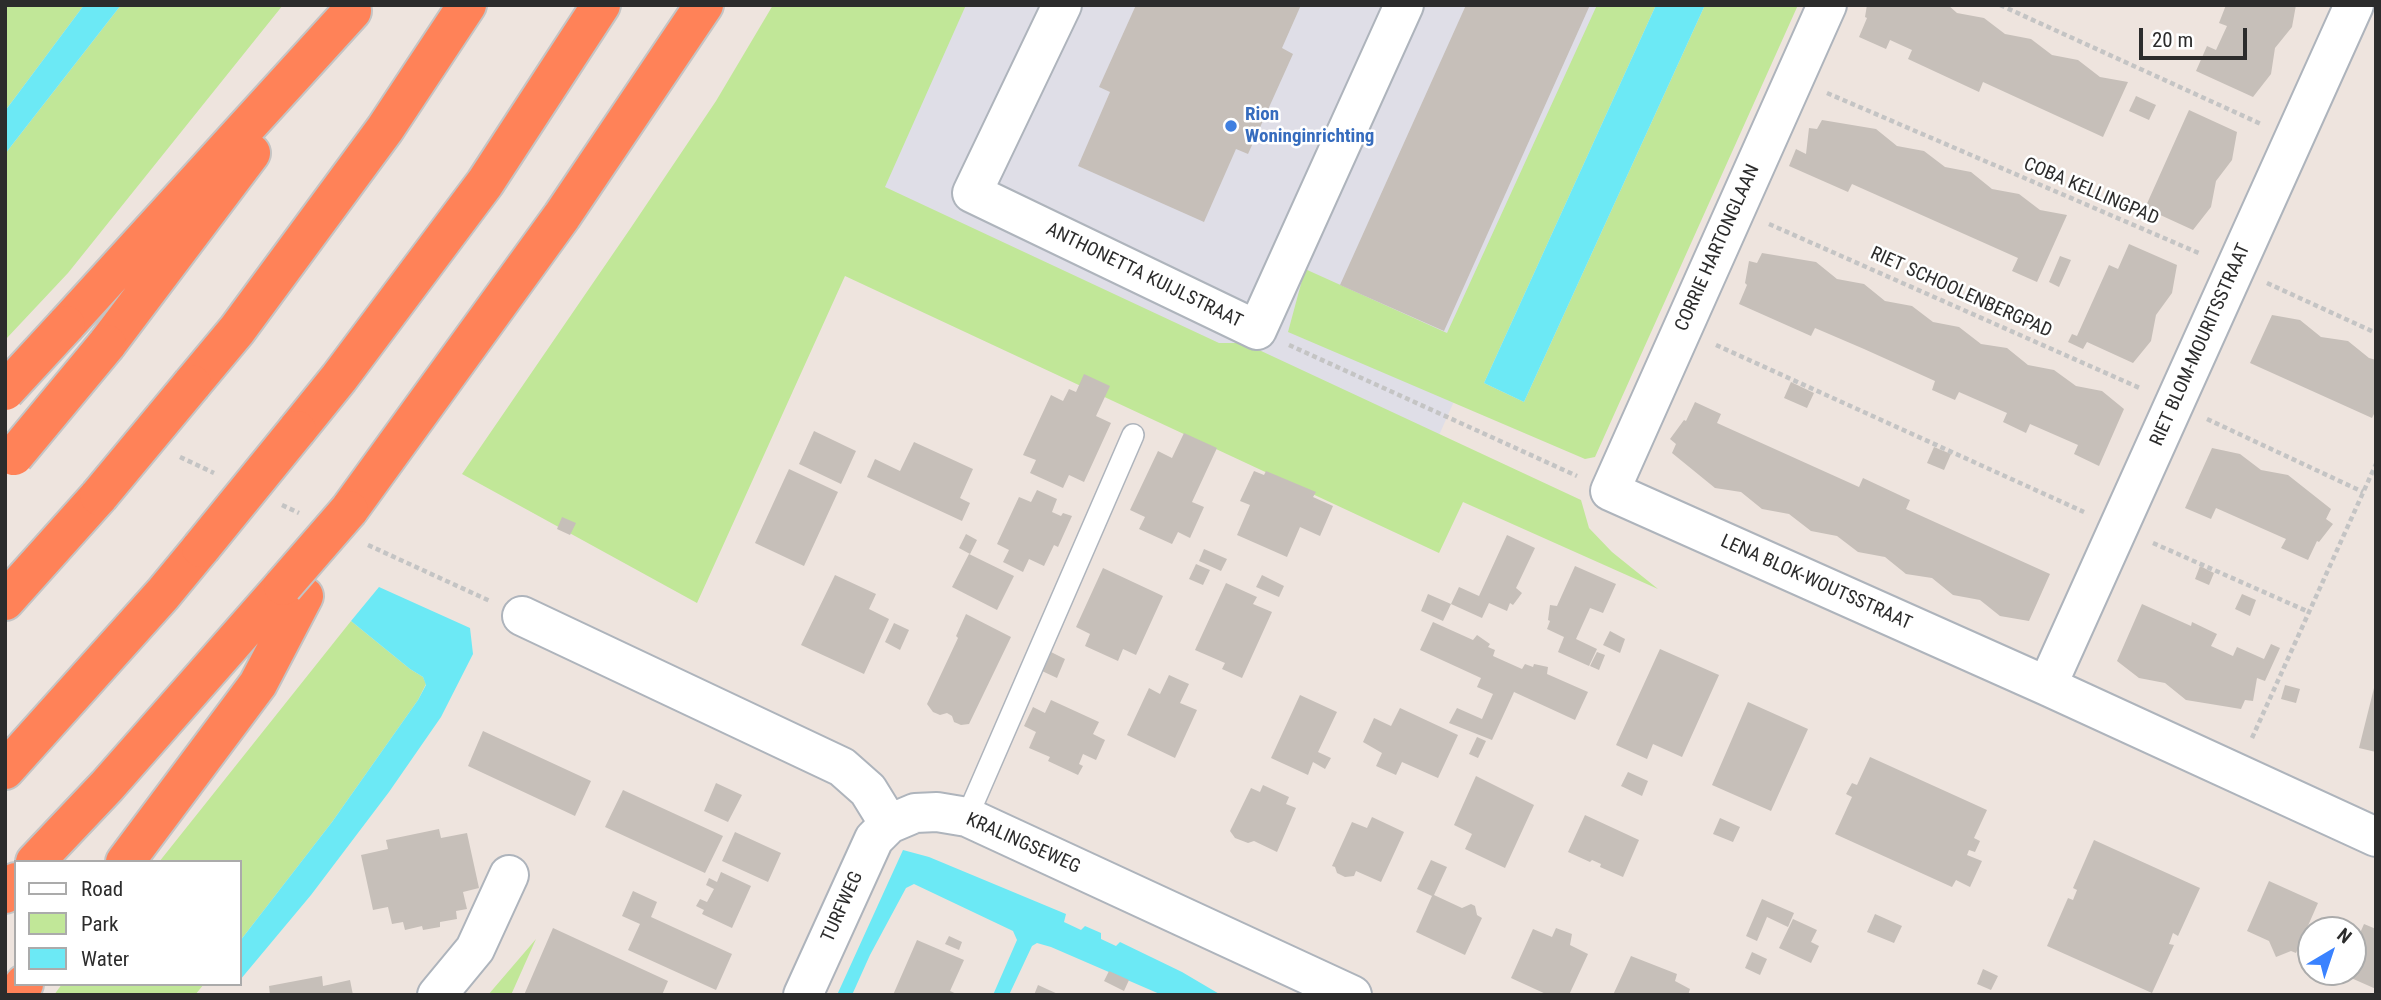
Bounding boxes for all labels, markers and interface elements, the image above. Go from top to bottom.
scale bar [2143,14,2252,58]
text: 20 m [2152,28,2193,52]
place label: Rion Woninginrichting [1245,104,1374,148]
marker: Rion Woninginrichting [1223,118,1239,134]
street label: COBA KELLINGPAD [2020,153,2162,231]
street label: CORRIE HARTONGLAAN [1671,161,1765,335]
street label: ANTHONETTA KUIJLSTRAAT [1042,218,1246,334]
street label: RIET BLOM-MOURITSSTRAAT [2146,240,2256,450]
street label: RIET SCHOOLENBERGPAD [1867,243,2055,343]
street label: LENA BLOK-WOUTSSTRAAT [1717,530,1915,636]
street label: KRALINGSEWEG [962,809,1084,879]
legend [14,860,242,986]
street label: TURFWEG [817,868,869,946]
text: Road [81,877,123,901]
text: Park [81,912,118,936]
north arrow [2297,916,2367,986]
text: N [2333,923,2356,948]
text: Water [81,947,129,971]

